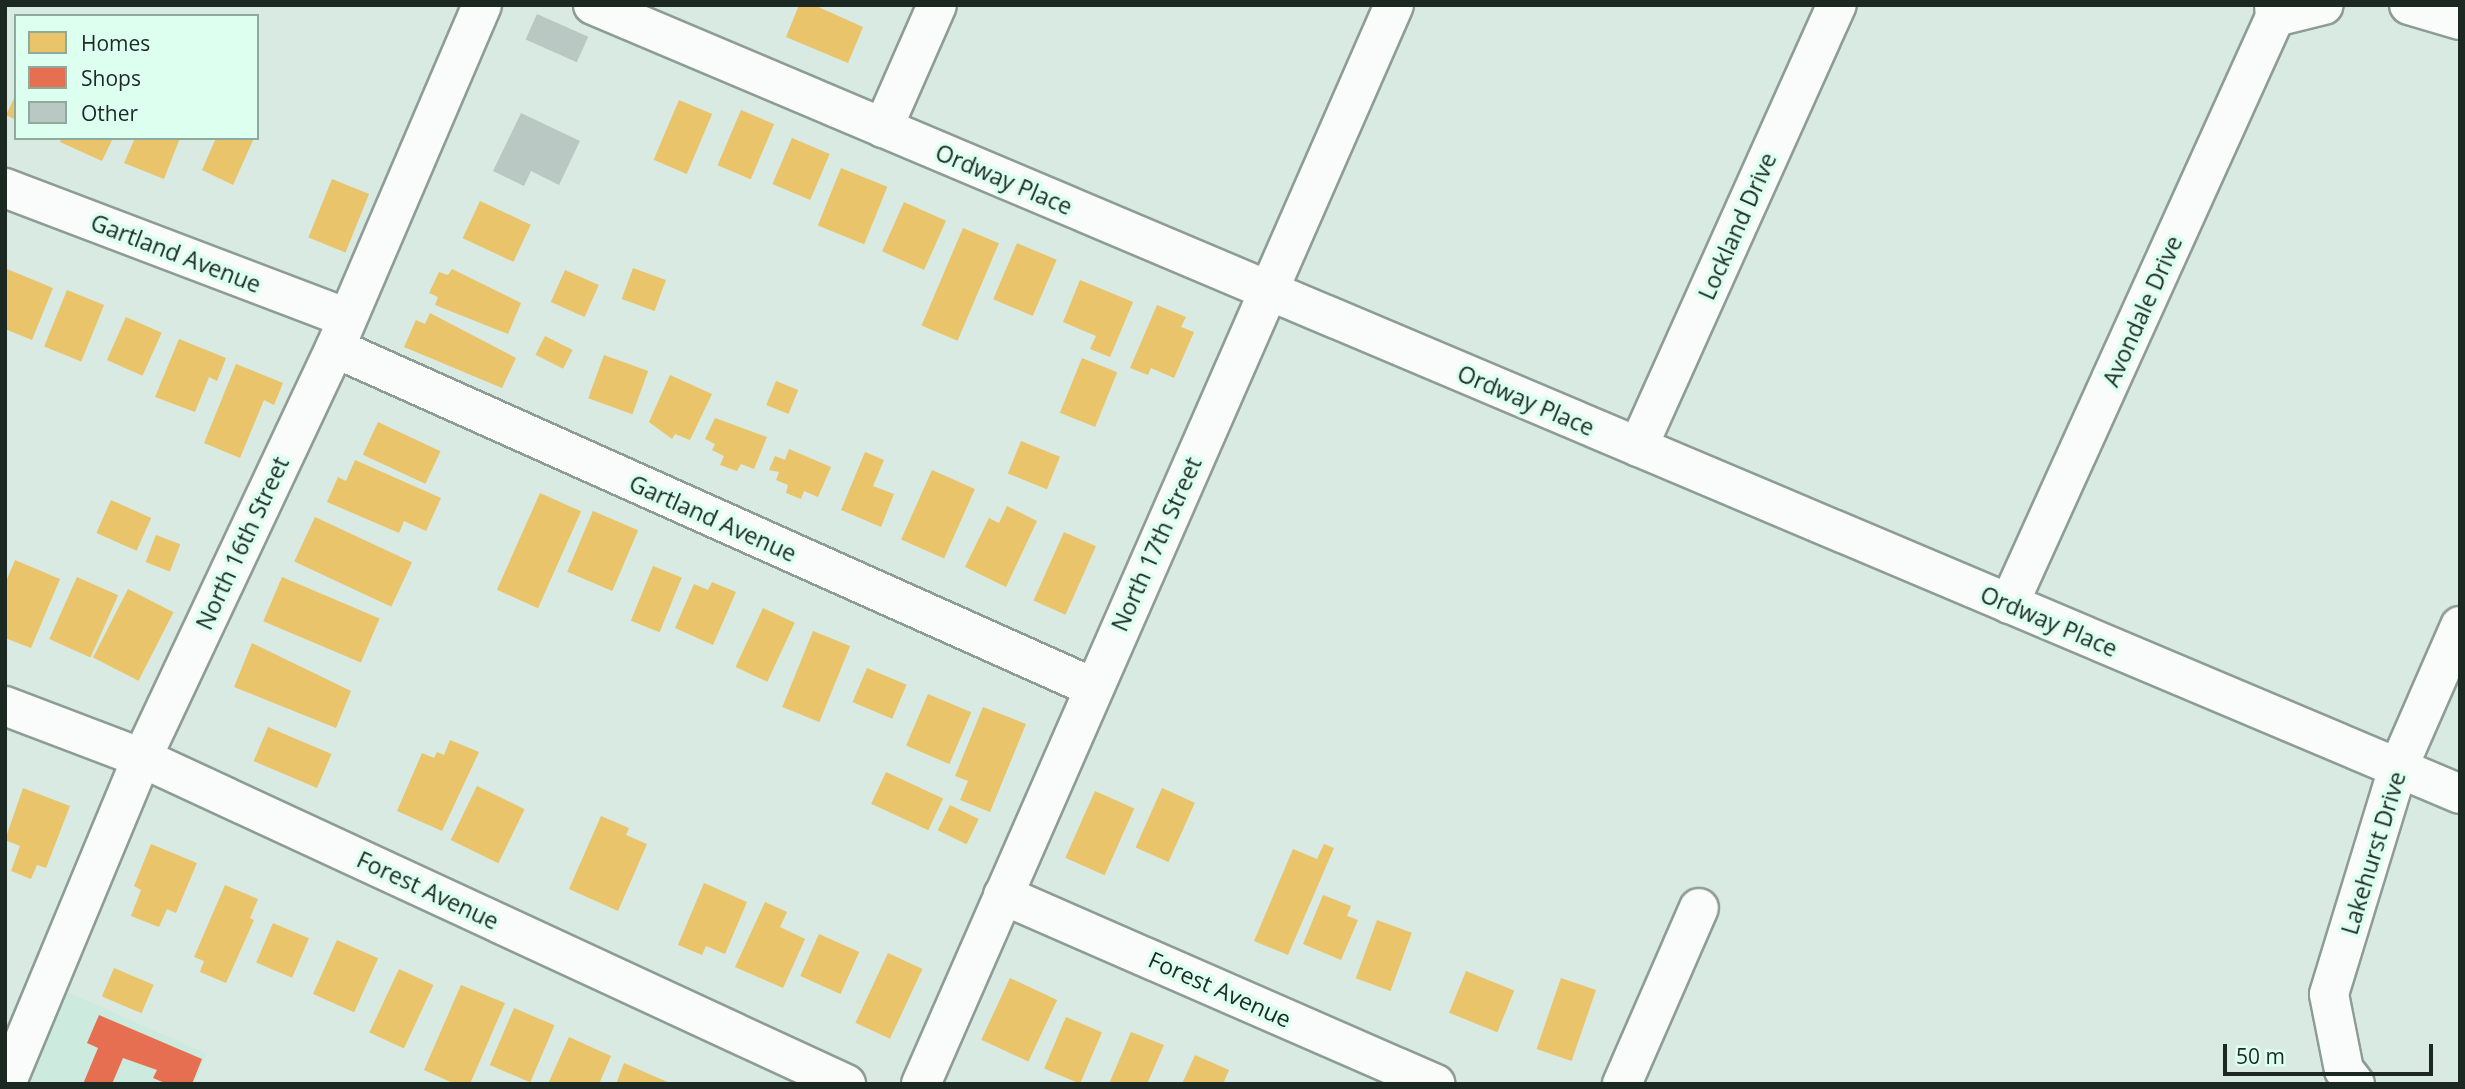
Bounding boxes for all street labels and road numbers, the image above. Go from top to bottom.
street label: Ordway Place [931,138,1077,220]
street label: Lockland Drive [1692,148,1782,304]
street label: Gartland Avenue [87,208,265,298]
street label: Avondale Drive [2096,231,2188,391]
street label: Ordway Place [1453,359,1599,441]
street label: North 16th Street [190,452,294,634]
street label: North 17th Street [1105,453,1207,635]
street label: Gartland Avenue [625,469,801,567]
street label: Ordway Place [1976,580,2122,662]
street label: Lakehurst Drive [2335,768,2411,938]
street label: Forest Avenue [353,845,503,935]
street label: Forest Avenue [1144,945,1296,1033]

